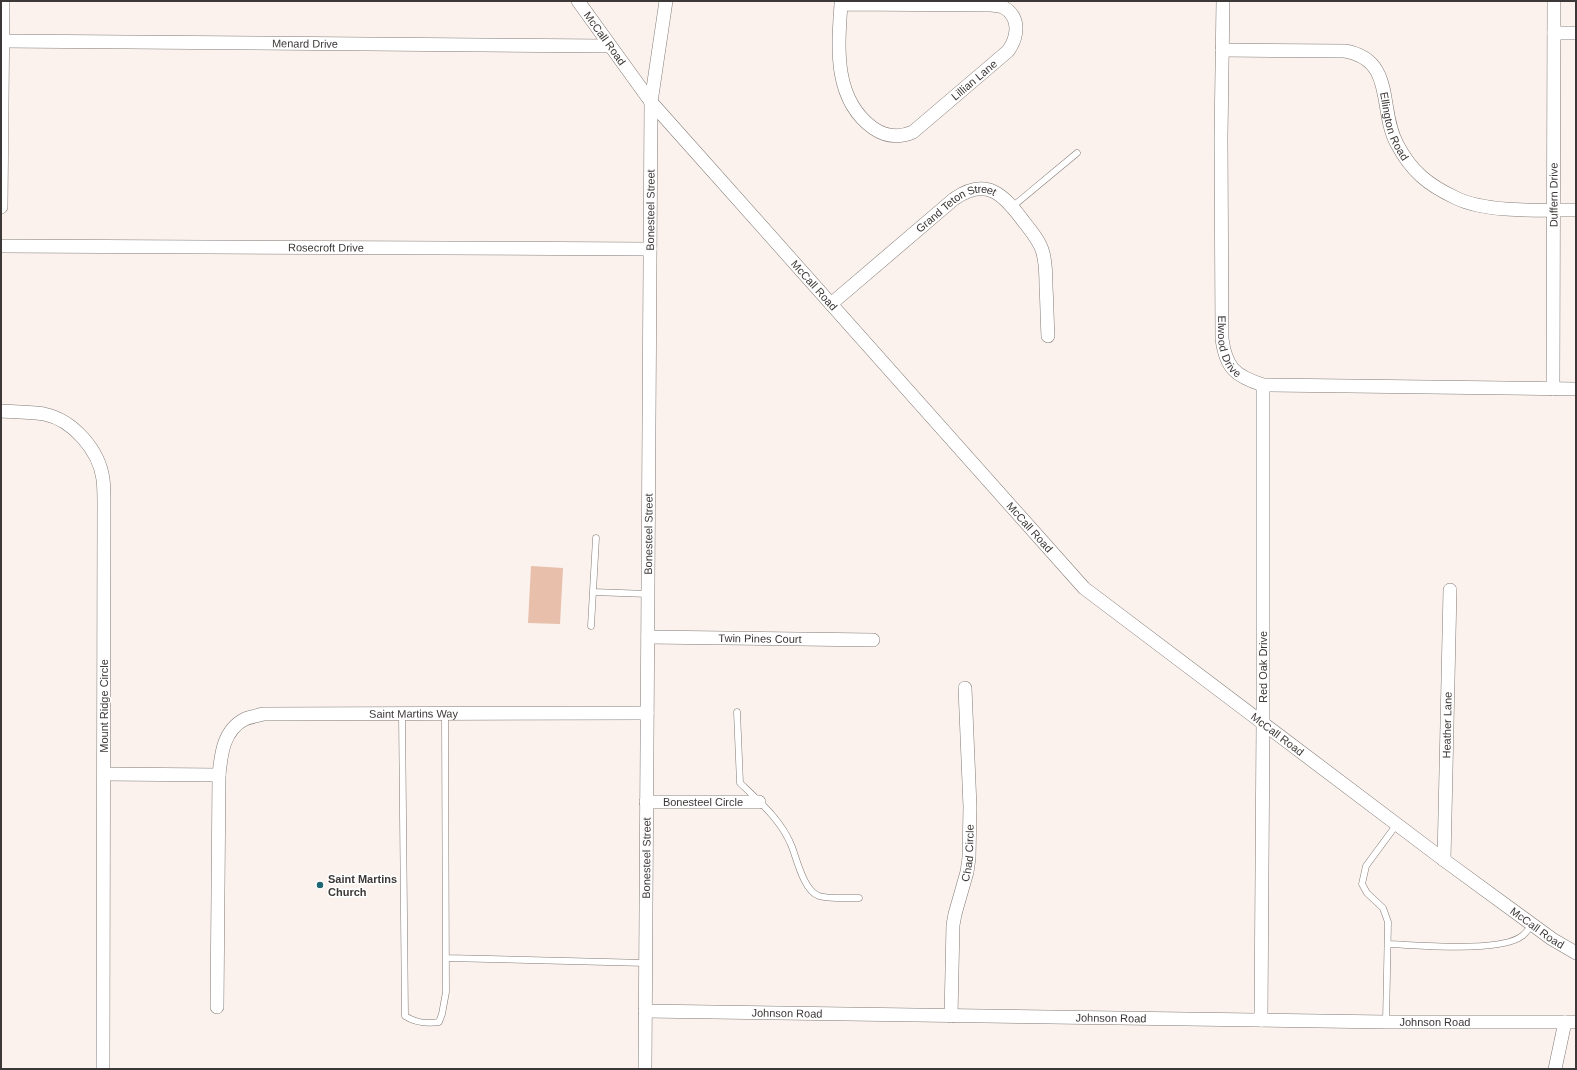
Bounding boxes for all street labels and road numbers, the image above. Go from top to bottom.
street label: McCall Road [582,9,628,67]
street label: Menard Drive [272,37,338,50]
street label: Lillian Lane [949,58,999,102]
street label: Ellington Road [1378,91,1411,163]
street label: Duffern Drive [1547,163,1560,227]
street label: Bonesteel Street [644,169,657,251]
street label: Grand Teton Street [913,183,998,235]
street label: Rosecroft Drive [288,241,364,254]
street label: McCall Road [789,258,840,313]
street label: Elwood Drive [1216,316,1243,380]
street label: Bonesteel Street [642,493,655,575]
street label: McCall Road [1004,500,1055,555]
street label: Red Oak Drive [1257,631,1269,703]
street label: Twin Pines Court [718,632,802,645]
street label: Mount Ridge Circle [98,659,110,753]
street label: Heather Lane [1440,692,1454,759]
street label: Saint Martins Way [369,707,459,720]
street label: McCall Road [1249,710,1306,758]
street label: Bonesteel Circle [663,796,743,808]
street label: Bonesteel Street [640,817,653,899]
street label: Chad Circle [959,824,976,883]
street label: McCall Road [1508,905,1566,951]
street label: Johnson Road [751,1007,823,1020]
street label: Johnson Road [1075,1011,1147,1024]
street label: Johnson Road [1399,1016,1470,1028]

